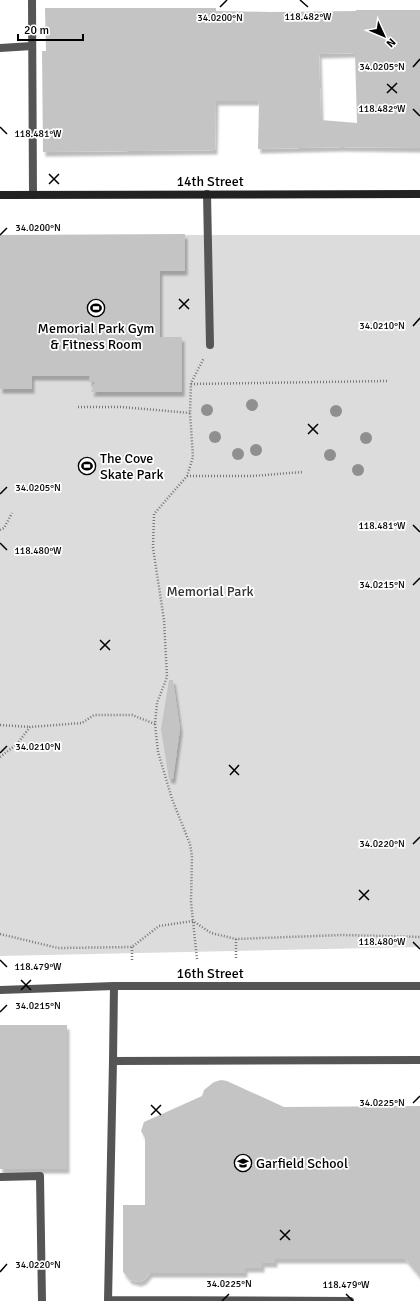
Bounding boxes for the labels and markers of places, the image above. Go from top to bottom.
sports icon: Memorial Park Gym & Fitness Room [86,298,106,318]
place label: Memorial Park Gym & Fitness Room [38,320,154,353]
place label: The Cove Skate Park [100,450,164,483]
sports icon: The Cove Skate Park [77,456,97,476]
school or university icon: Garfield School [233,1153,253,1173]
place label: Garfield School [256,1155,348,1172]

